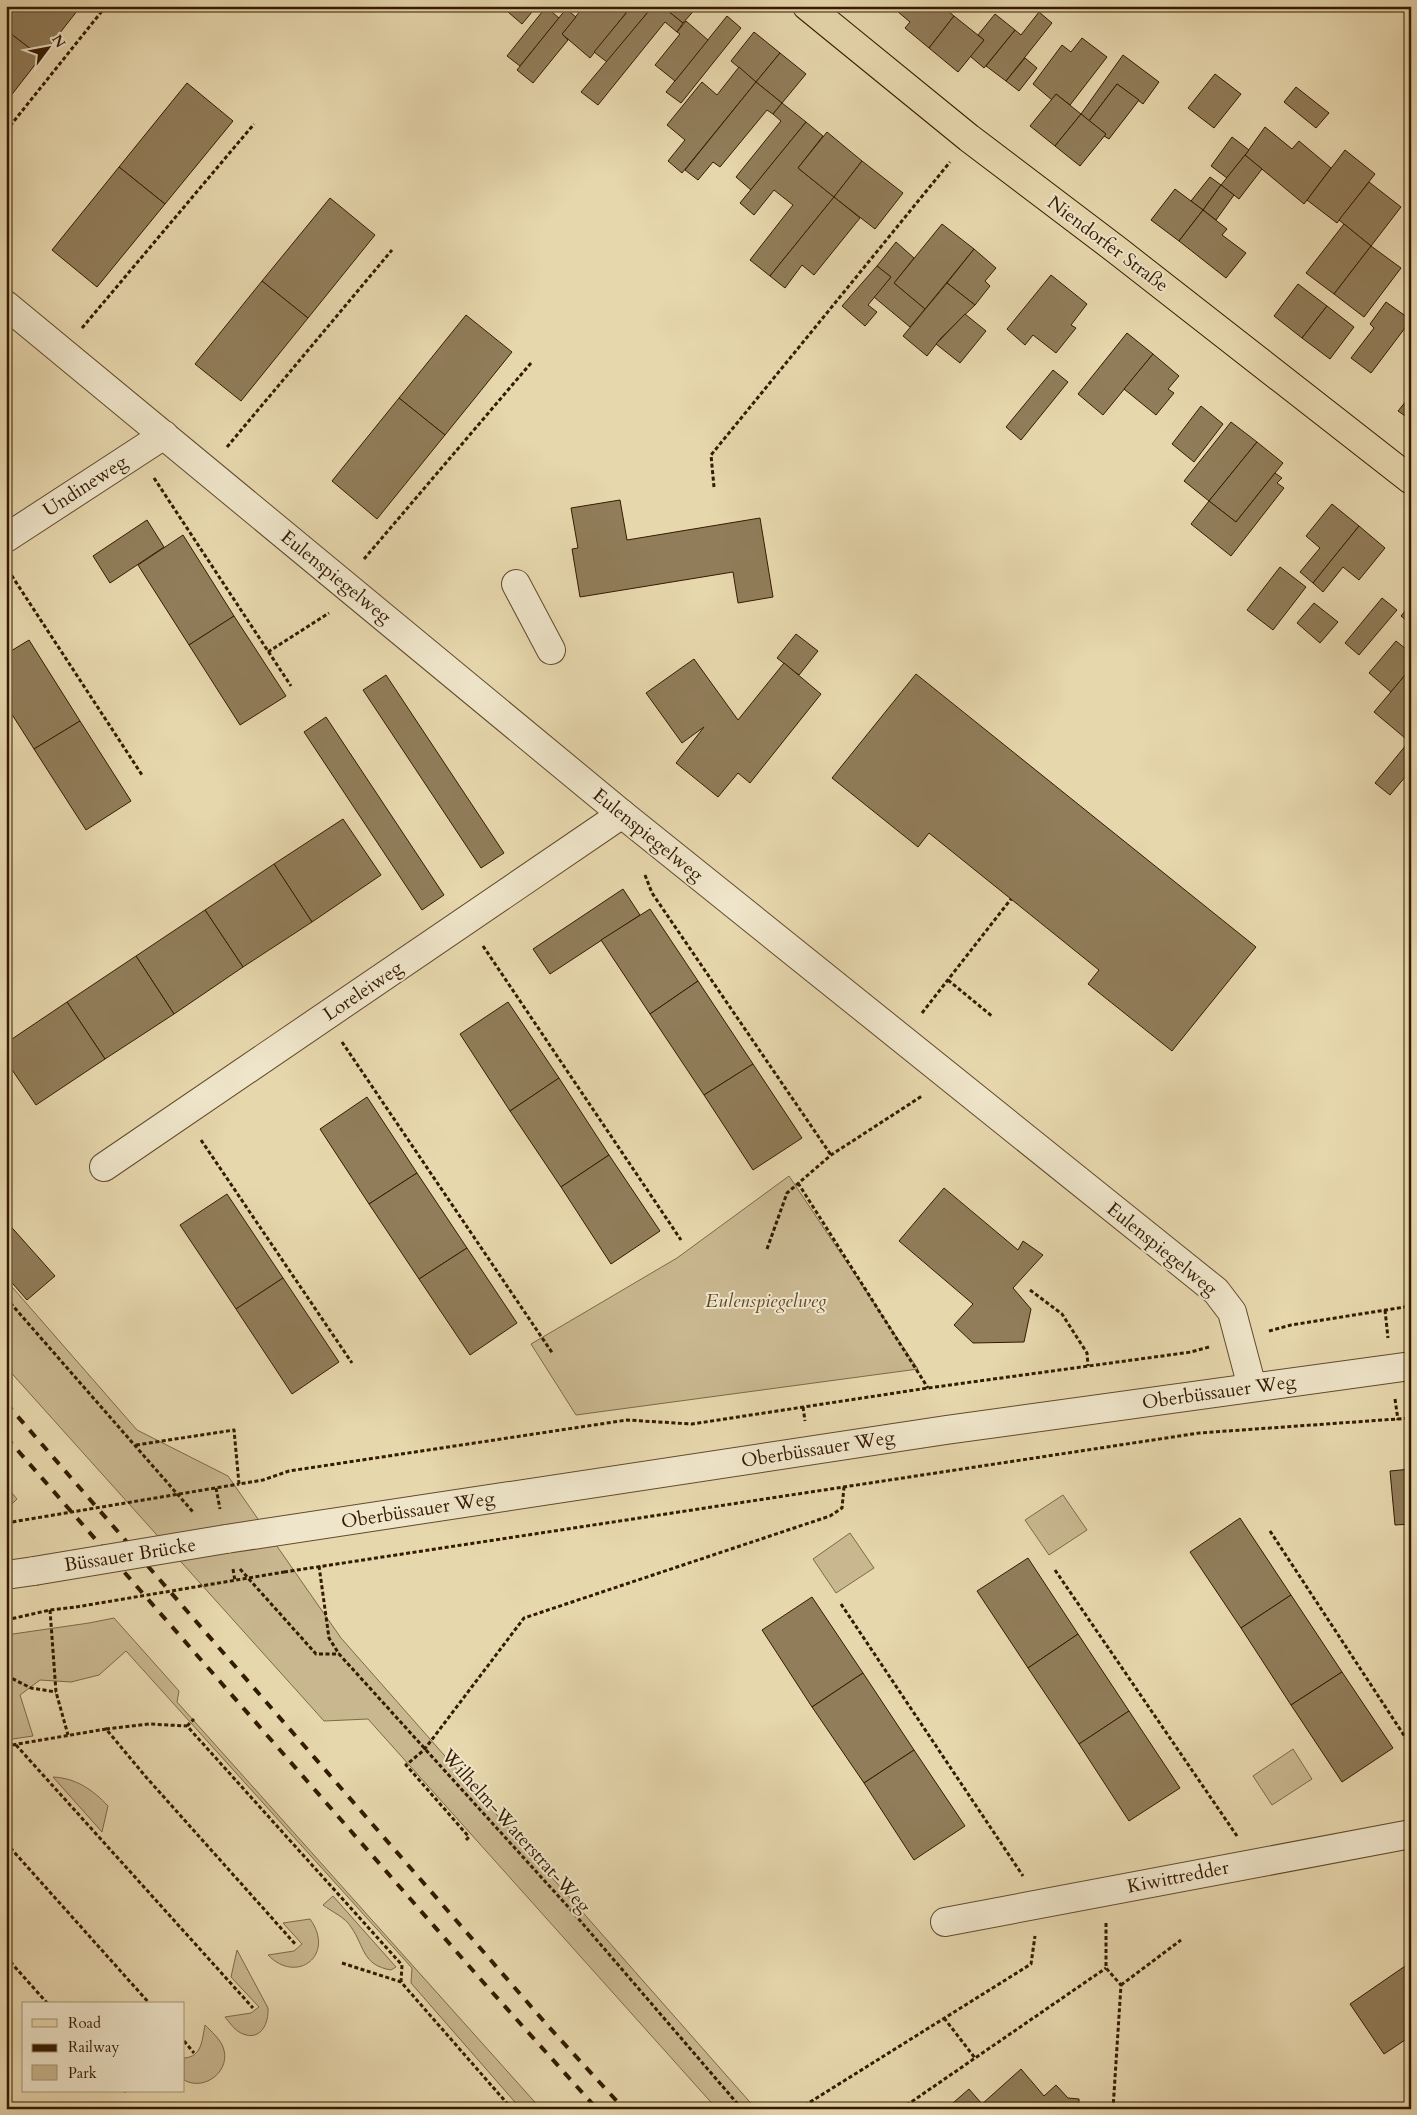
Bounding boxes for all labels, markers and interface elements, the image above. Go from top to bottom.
north arrow [22,22,72,72]
text: N [47,31,70,52]
street label: Niendorfer Straße [1042,190,1174,298]
street label: Undineweg [38,449,133,523]
street label: Eulenspiegelweg [275,524,397,630]
street label: Eulenspiegelweg [587,782,709,888]
street label: Loreleiweg [318,955,408,1027]
street label: Eulenspiegelweg [1101,1196,1223,1302]
park label: Eulenspiegelweg [705,1288,827,1314]
street label: Oberbüssauer Weg [1140,1368,1298,1416]
street label: Oberbüssauer Weg [739,1424,897,1474]
street label: Oberbüssauer Weg [339,1485,497,1535]
street label: Büssauer Brücke [62,1532,198,1578]
street label: Wilhelm-Waterstrat-Weg [435,1743,597,1919]
street label: Kiwittredder [1125,1854,1231,1900]
legend [22,2002,185,2092]
text: Road [68,2013,101,2033]
text: Railway [68,2037,119,2057]
text: Park [68,2063,97,2083]

